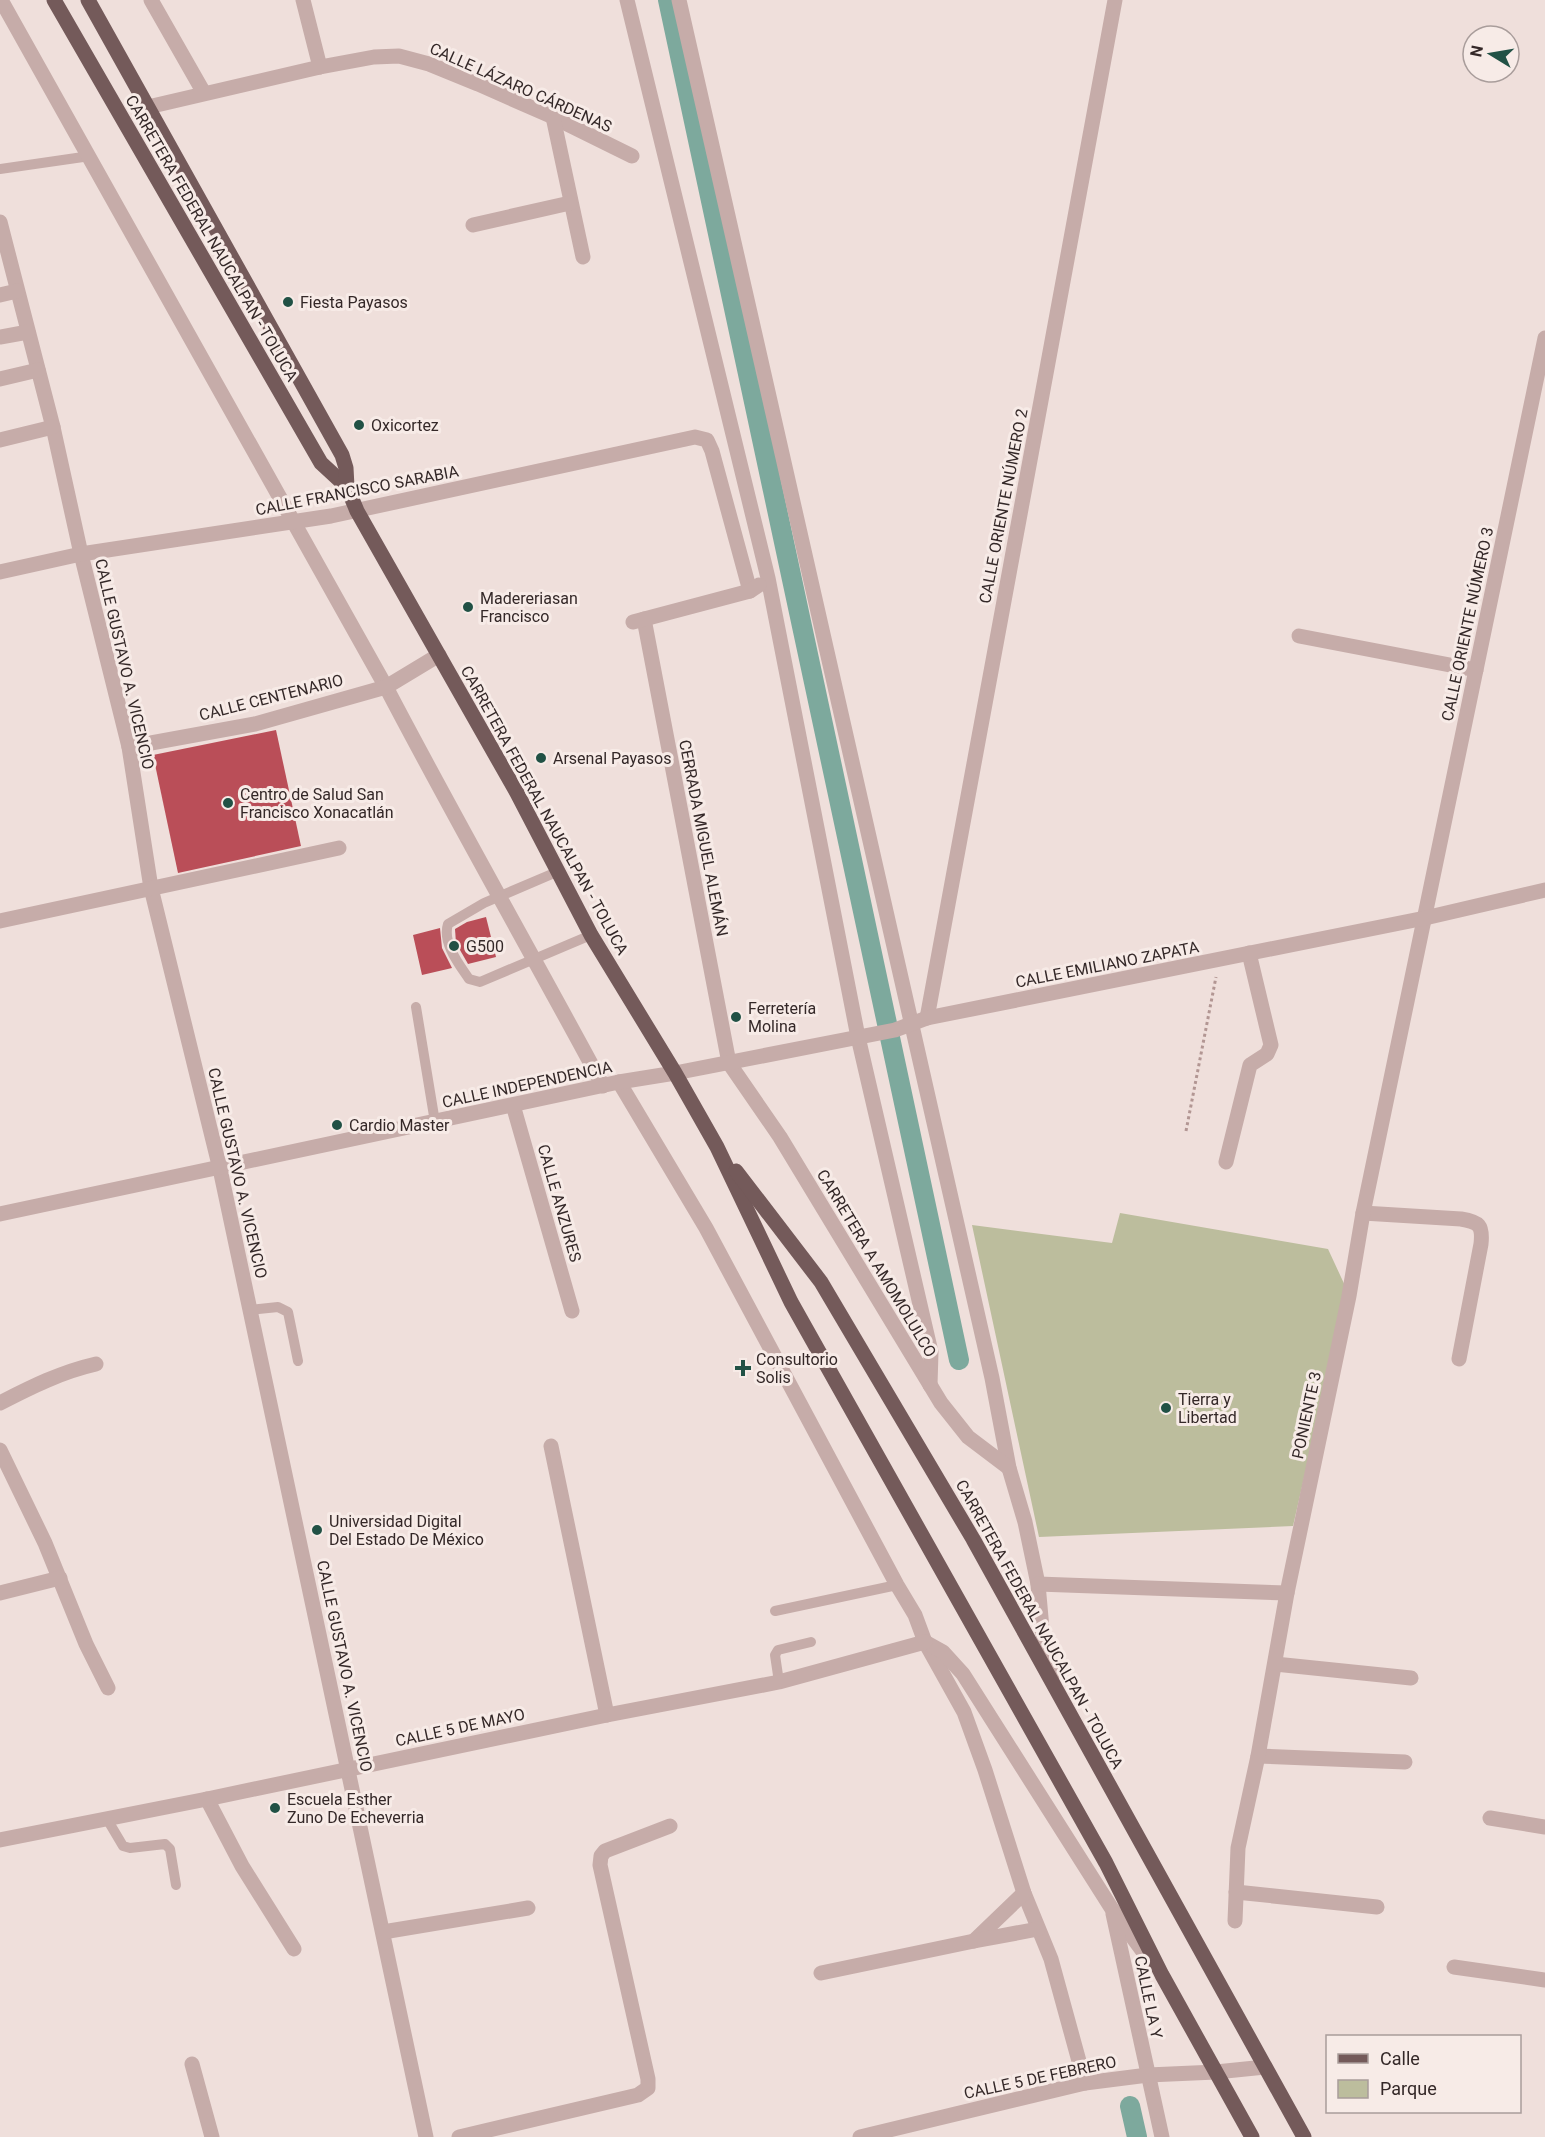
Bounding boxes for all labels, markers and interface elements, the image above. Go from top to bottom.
north arrow [1461,24,1521,84]
street label: CALLE LÁZARO CÁRDENAS [427,39,615,136]
text: N [1466,44,1487,59]
street label: CARRETERA FEDERAL NAUCALPAN - TOLUCA [121,92,302,385]
place label: Fiesta Payasos [300,293,408,312]
marker: Fiesta Payasos [281,295,295,309]
street label: CALLE ORIENTE NÚMERO 2 [975,407,1032,605]
place label: Oxicortez [371,416,439,435]
marker: Oxicortez [352,418,366,432]
street label: CALLE FRANCISCO SARABIA [254,461,461,520]
street label: CALLE ORIENTE NÚMERO 3 [1438,525,1497,723]
street label: CALLE GUSTAVO A. VICENCIO [91,557,158,771]
place label: Madereriasan Francisco [480,589,578,626]
marker: Madereriasan Francisco [461,600,475,614]
street label: CARRETERA FEDERAL NAUCALPAN - TOLUCA [457,662,633,959]
street label: CALLE CENTENARIO [197,670,345,725]
street label: CERRADA MIGUEL ALEMÁN [675,738,732,938]
place label: Arsenal Payasos [553,749,671,768]
marker: Arsenal Payasos [534,751,548,765]
place label: Centro de Salud San Francisco Xonacatlán [240,785,394,822]
marker: Centro de Salud San Francisco Xonacatlán [221,796,235,810]
place label: G500 [466,937,504,956]
street label: CALLE EMILIANO ZAPATA [1014,937,1201,992]
marker: G500 [447,939,461,953]
place label: Ferretería Molina [748,999,816,1036]
marker: Ferretería Molina [729,1010,743,1024]
street label: CALLE INDEPENDENCIA [440,1057,614,1112]
street label: CALLE GUSTAVO A. VICENCIO [204,1066,271,1280]
place label: Cardio Master [349,1116,450,1135]
marker: Cardio Master [330,1118,344,1132]
street label: CALLE ANZURES [534,1142,585,1264]
street label: CARRETERA A AMOMOLULCO [813,1166,940,1361]
place label: Consultorio Solis [756,1350,838,1387]
marker: Consultorio Solis [734,1359,752,1377]
street label: PONIENTE 3 [1288,1370,1325,1460]
place label: Tierra y Libertad [1178,1390,1237,1427]
marker: Tierra y Libertad [1159,1401,1173,1415]
street label: CARRETERA FEDERAL NAUCALPAN - TOLUCA [952,1476,1128,1773]
place label: Universidad Digital Del Estado De México [329,1512,484,1549]
marker: Universidad Digital Del Estado De México [310,1523,324,1537]
street label: CALLE GUSTAVO A. VICENCIO [313,1559,376,1773]
street label: CALLE 5 DE MAYO [394,1704,527,1750]
place label: Escuela Esther Zuno De Echeverria [287,1790,424,1827]
marker: Escuela Esther Zuno De Echeverria [268,1801,282,1815]
street label: CALLE LA Y [1130,1954,1167,2041]
legend [1326,2035,1521,2113]
text: Calle [1380,2048,1420,2069]
street label: CALLE 5 DE FEBRERO [962,2052,1118,2103]
text: Parque [1380,2078,1437,2099]

